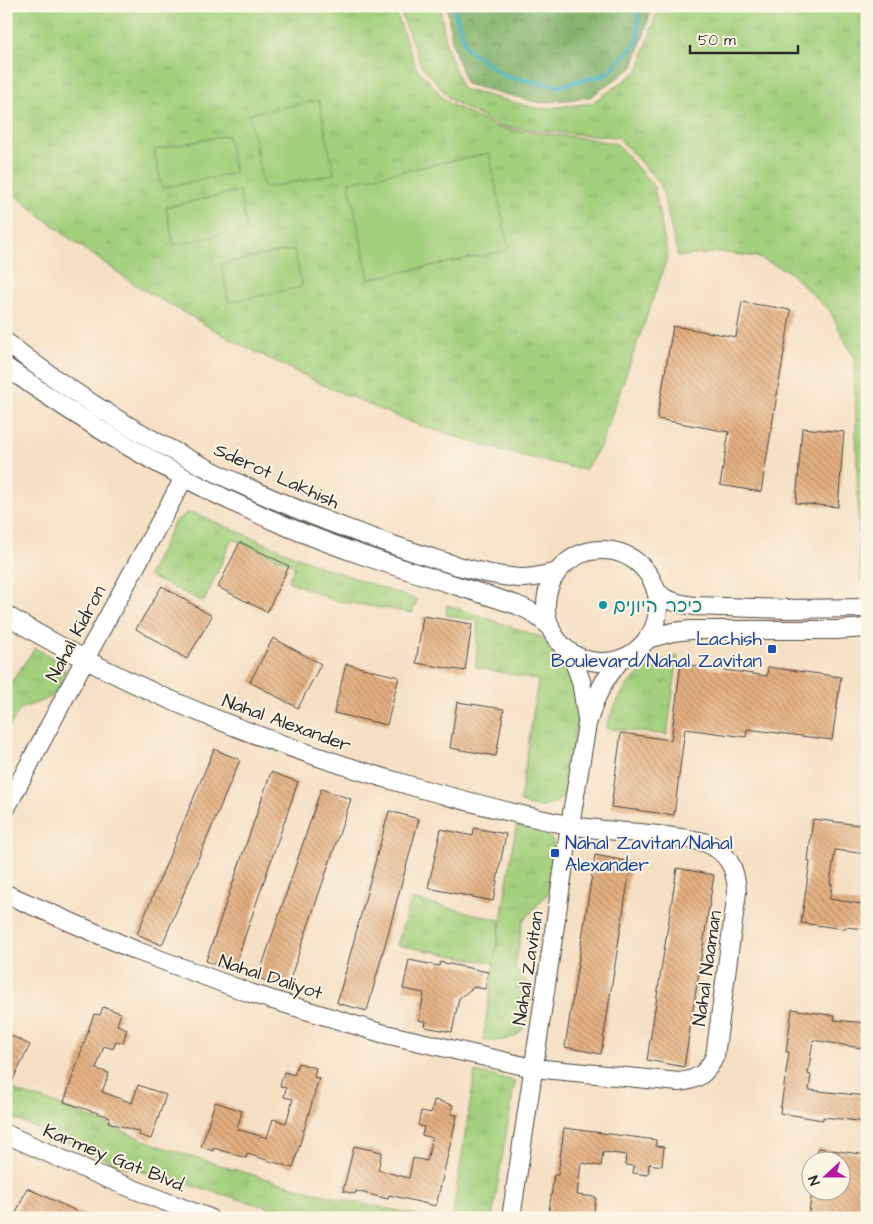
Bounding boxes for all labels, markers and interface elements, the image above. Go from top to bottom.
scale bar [690,22,798,54]
text: 50 m [698,30,736,51]
street label: Sderot Lakhish [209,437,344,516]
street label: Nahal Kidron [40,581,113,687]
place label: כיכר היונים [613,593,702,620]
marker: כיכר היונים [597,599,609,611]
place label: Lachish Boulevard/Nahal Zavitan [551,626,763,675]
marker: Lachish Boulevard/Nahal Zavitan [766,643,778,655]
street label: Nahal Alexander [218,688,355,759]
place label: Nahal Zavitan/Nahal Alexander [565,830,733,879]
marker: Nahal Zavitan/Nahal Alexander [549,847,561,859]
street label: Nahal Zavitan [506,909,551,1027]
street label: Nahal Naaman [686,909,729,1028]
street label: Nahal Daliyot [215,948,326,1008]
street label: Karmey Gat Blvd. [39,1117,190,1200]
north arrow [800,1152,850,1202]
text: N [804,1172,826,1188]

